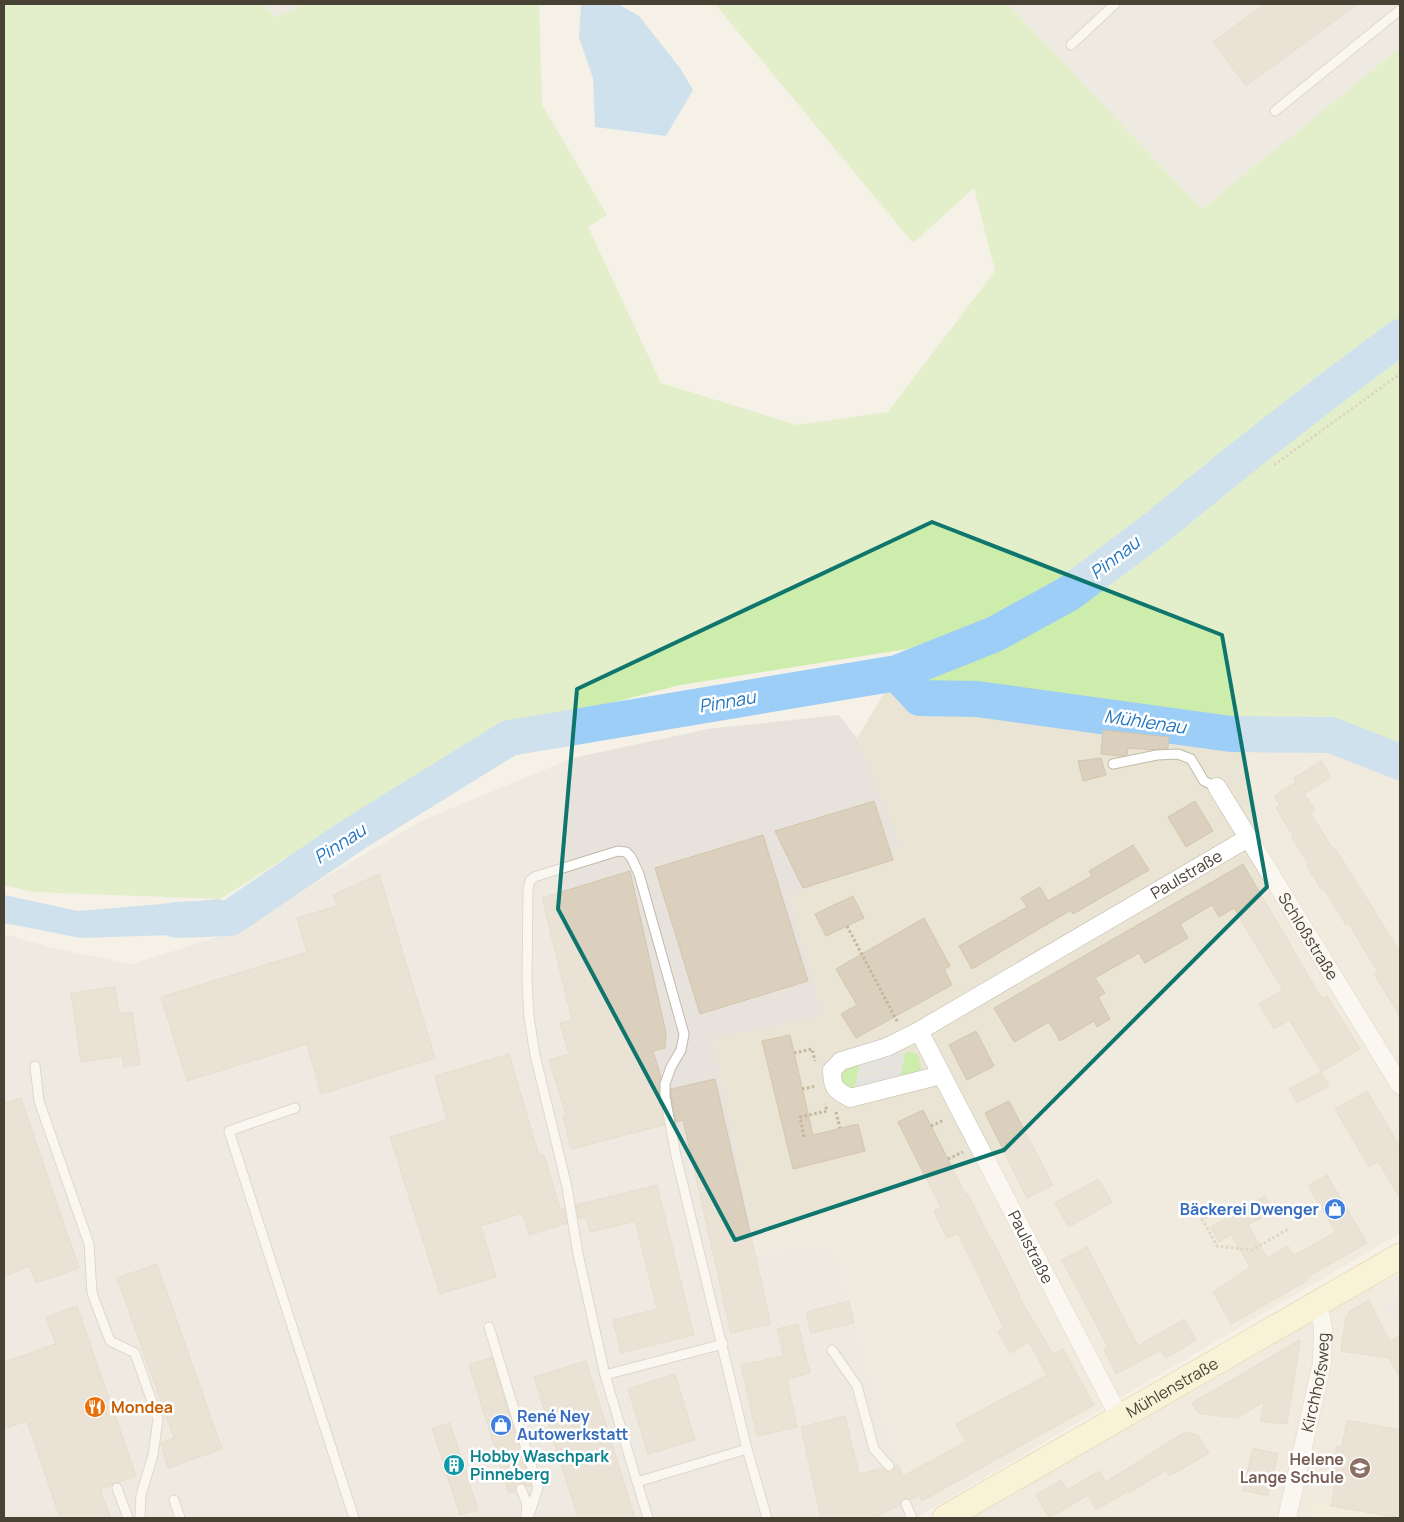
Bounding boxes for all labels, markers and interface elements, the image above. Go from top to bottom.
water label: Pinnau [1084,529,1145,584]
water label: Pinnau [697,684,758,718]
water label: Mühlenau [1103,703,1189,739]
water label: Pinnau [309,817,371,869]
street label: Paulstraße [1146,845,1226,904]
street label: Schloßstraße [1273,888,1344,984]
shop icon: Bäckerei Dwenger [1323,1197,1347,1221]
place label: Bäckerei Dwenger [1180,1198,1319,1220]
street label: Paulstraße [1003,1207,1059,1287]
street label: Kirchhofsweg [1296,1332,1334,1434]
street label: Mühlenstraße [1122,1352,1222,1422]
restaurant icon: Mondea [83,1395,107,1419]
place label: Mondea [111,1396,173,1418]
place label: René Ney Autowerkstatt [517,1405,629,1445]
shop icon: René Ney Autowerkstatt [489,1413,513,1437]
place label: Hobby Waschpark Pinneberg [470,1445,609,1485]
place label: Helene Lange Schule [1240,1448,1344,1488]
building icon: Hobby Waschpark Pinneberg [442,1453,466,1477]
school or university icon: Helene Lange Schule [1348,1456,1372,1480]

